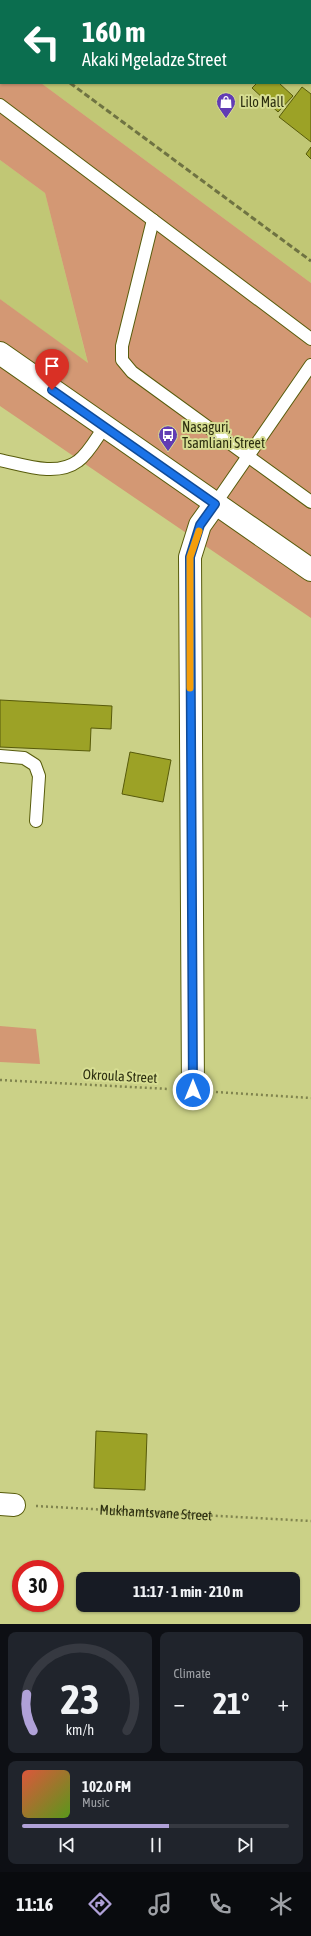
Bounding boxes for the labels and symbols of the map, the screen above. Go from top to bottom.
shop icon: Lilo Mall [215,91,237,119]
place label: Lilo Mall [240,94,284,110]
pin [35,349,69,390]
place label: Nasaguri, Tsamliani Street [182,419,265,451]
bus stop icon: Nasaguri, Tsamliani Street [157,424,179,452]
street label: Okroula Street [82,1066,158,1086]
position arrow [172,1069,214,1111]
street label: Mukhamtsvane Street [99,1501,213,1524]
speed limit sign: 30 [12,1560,64,1612]

